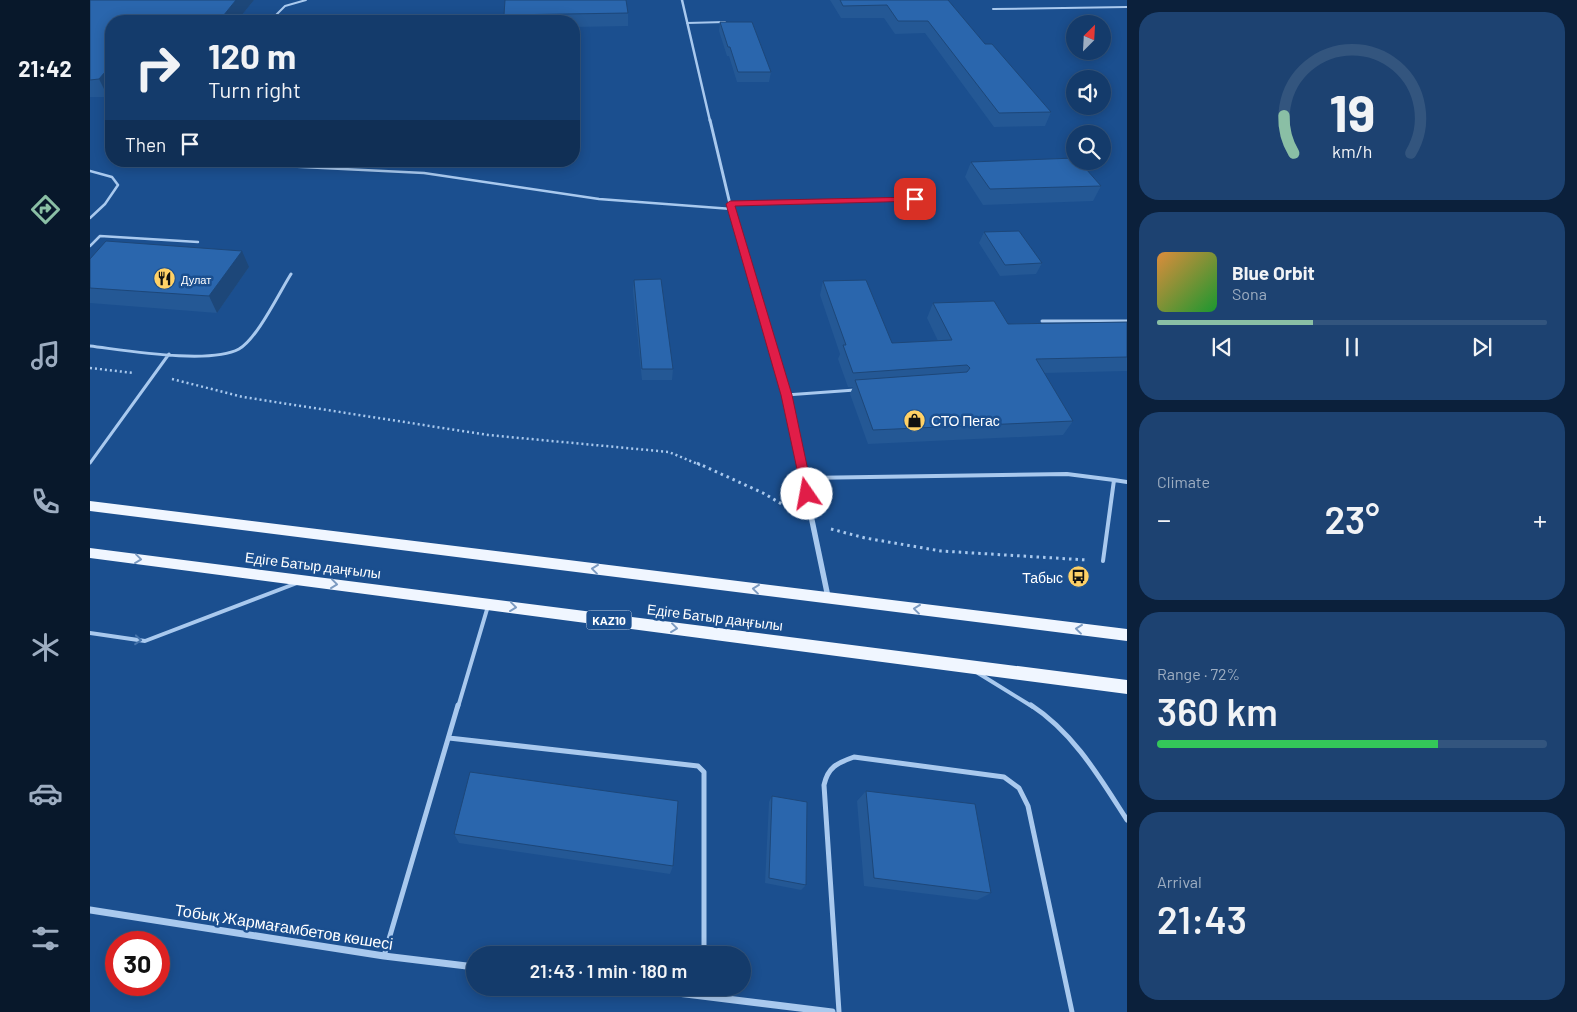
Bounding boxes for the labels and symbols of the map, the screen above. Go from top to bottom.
north arrow [1066,15,1111,60]
pin [894,178,936,220]
restaurant icon: Дулат [153,267,177,291]
place label: Дулат [181,273,211,286]
shop icon: СТО Пегас [903,408,927,432]
place label: СТО Пегас [931,412,1000,429]
position arrow [780,467,832,519]
street label: Едіге Батыр даңғылы [244,548,382,582]
one-way arrow [135,553,143,564]
one-way arrow [590,564,598,575]
bus stop icon: Табыс [1067,565,1091,589]
place label: Табыс [1022,569,1063,586]
one-way arrow [331,578,339,589]
one-way arrow [752,584,760,595]
street label: Едіге Батыр даңғылы [646,600,784,634]
one-way arrow [508,602,517,612]
one-way arrow [913,604,921,615]
road number: KAZ10 [586,610,632,630]
one-way arrow [670,622,678,633]
one-way arrow [1074,624,1082,635]
one-way arrow [135,634,143,645]
street label: Тобық Жармағамбетов көшесі [173,899,395,953]
speed limit sign: 30 [105,931,170,996]

